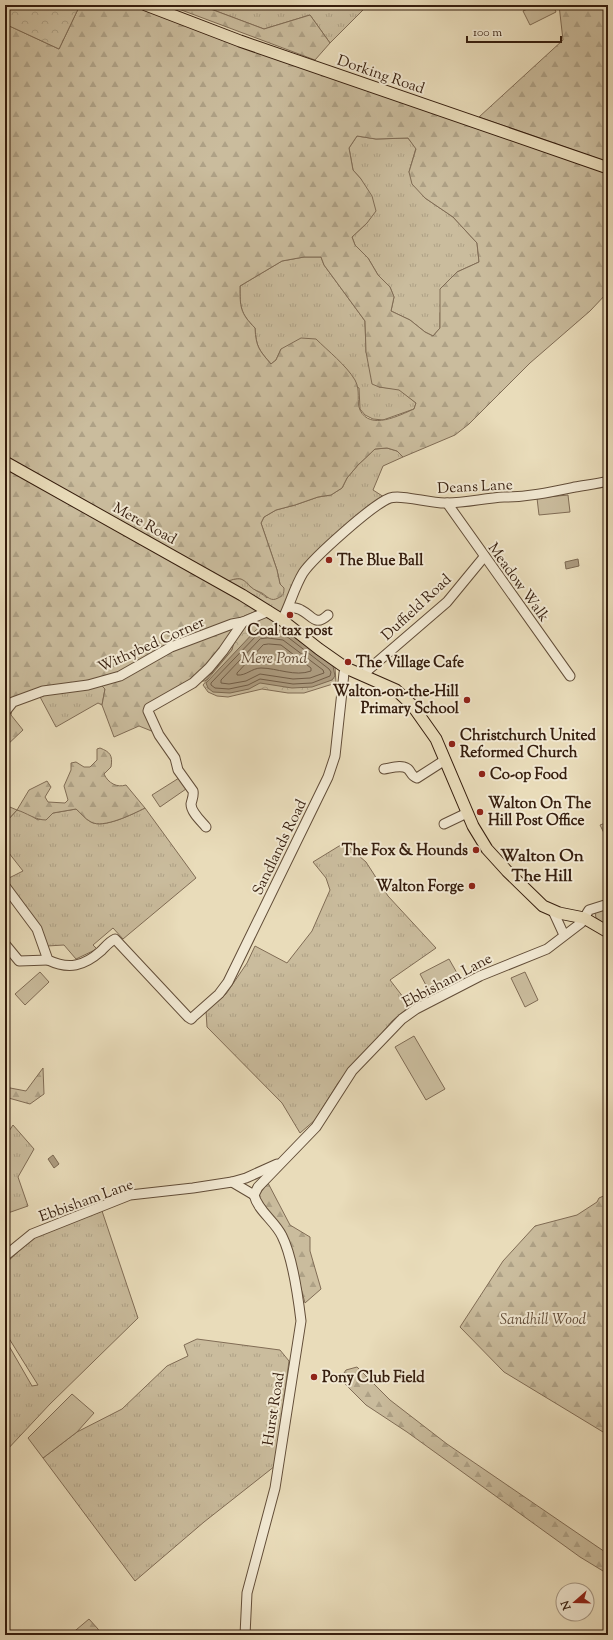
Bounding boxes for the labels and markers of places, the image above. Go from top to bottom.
place label: The Blue Ball [337,551,424,572]
marker: The Blue Ball [324,555,334,565]
marker: Coal tax post [285,610,295,620]
place label: Coal tax post [247,621,333,642]
place label: The Village Cafe [356,653,464,674]
marker: The Village Cafe [343,657,353,667]
place label: Walton-on-the-Hill Primary School [333,682,460,720]
marker: Walton-on-the-Hill Primary School [462,695,472,705]
place label: Christchurch United Reformed Church [460,726,596,764]
marker: Christchurch United Reformed Church [447,739,457,749]
place label: Co-op Food [490,765,568,786]
marker: Co-op Food [477,769,487,779]
place label: Walton On The Hill Post Office [488,794,591,832]
marker: Walton On The Hill Post Office [475,807,485,817]
place label: The Fox & Hounds [342,841,468,862]
marker: The Fox & Hounds [471,845,481,855]
place label: Walton Forge [376,877,464,898]
marker: Walton Forge [467,881,477,891]
place label: Pony Club Field [322,1368,425,1389]
marker: Pony Club Field [309,1372,319,1382]

